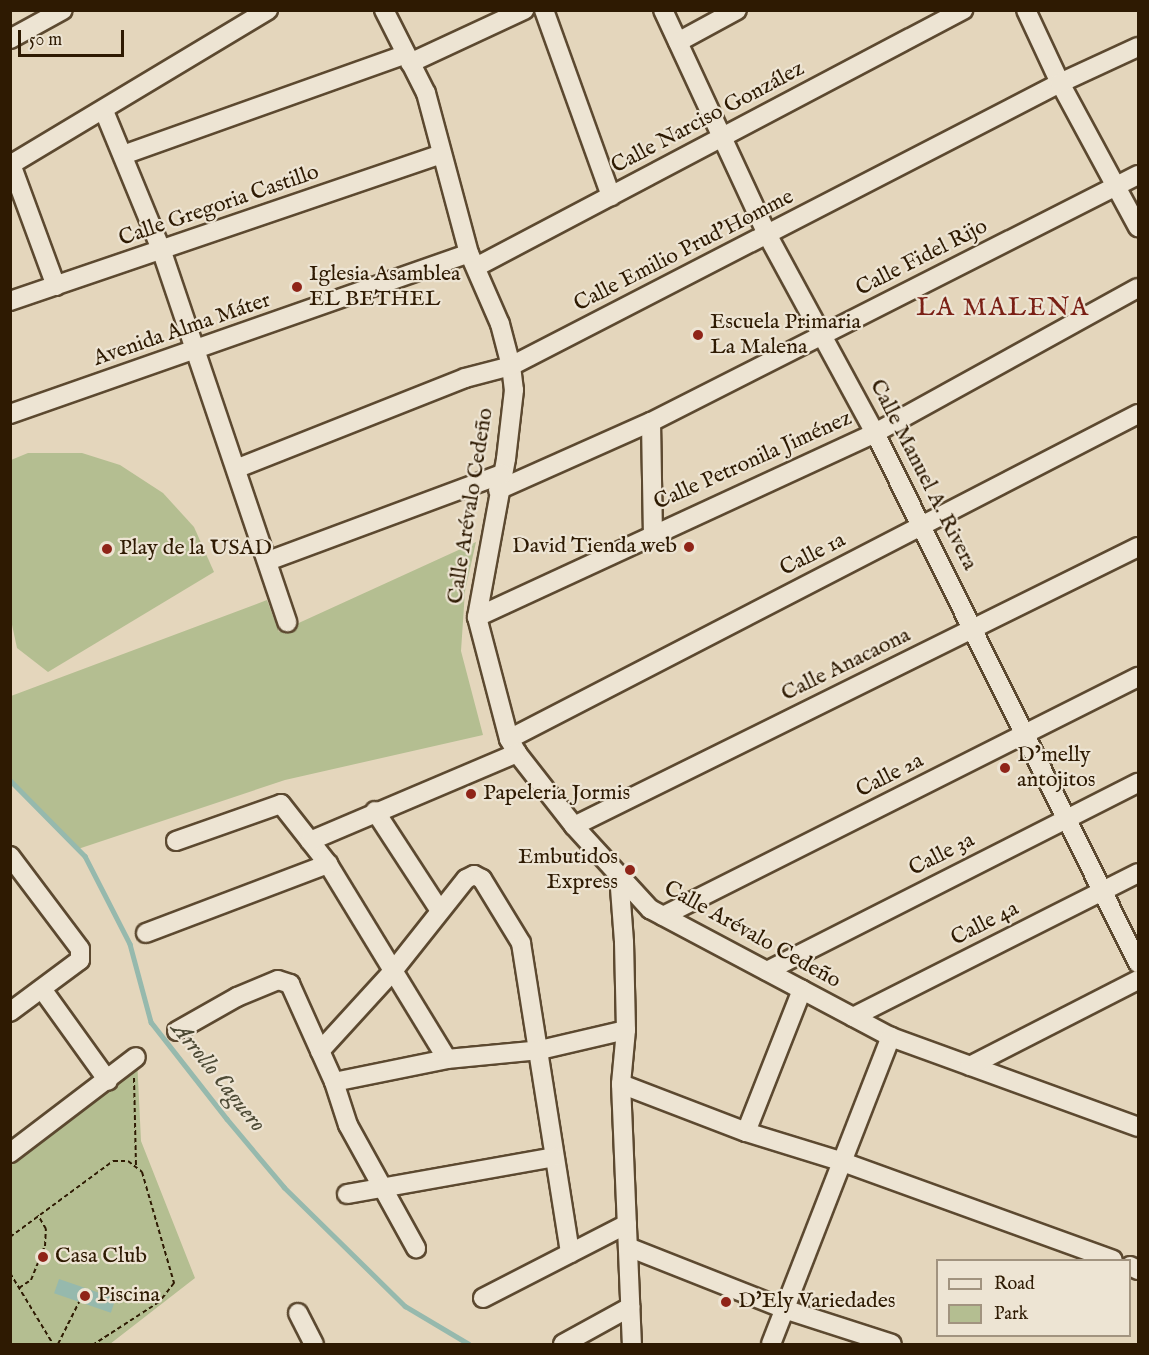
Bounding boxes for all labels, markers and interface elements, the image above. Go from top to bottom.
scale bar [21,18,128,56]
text: 50 m [29,29,62,52]
street label: Calle Narciso González [607,56,809,180]
street label: Calle Gregoria Castillo [115,159,323,253]
street label: Calle Emilio Prud'Homme [570,184,798,318]
street label: Calle Fidel Rijo [852,214,992,302]
place label: Iglesia Asamblea EL BETHEL [309,261,461,312]
marker: Iglesia Asamblea EL BETHEL [290,280,304,294]
street label: Avenida Alma Máter [90,287,274,373]
district label: LA MALENA [916,292,1090,324]
place label: Escuela Primaria La Malena [710,309,861,360]
marker: Escuela Primaria La Malena [691,328,705,342]
street label: Calle Manuel A. Rivera [863,375,983,575]
street label: Calle Petronila Jiménez [650,405,856,517]
street label: Calle Arévalo Cedeño [442,406,500,606]
street label: Calle 1a [776,527,850,583]
place label: David Tienda web [512,534,677,560]
place label: Play de la USAD [119,536,272,562]
marker: David Tienda web [682,540,696,554]
marker: Play de la USAD [100,542,114,556]
street label: Calle Anacaona [777,622,915,708]
place label: D’melly antojitos [1017,742,1096,794]
street label: Calle 2a [852,748,928,804]
marker: D’melly antojitos [998,761,1012,775]
place label: Papeleria Jormis [483,781,630,807]
marker: Papeleria Jormis [464,787,478,801]
street label: Calle 3a [905,827,979,883]
place label: Embutidos Express [518,844,618,896]
marker: Embutidos Express [623,863,637,877]
street label: Calle Arévalo Cedeño [659,875,845,995]
street label: Calle 4a [947,896,1023,952]
water label: Arrollo Caguero [165,1016,271,1138]
place label: Casa Club [55,1244,147,1270]
marker: Casa Club [36,1250,50,1264]
legend [936,1259,1131,1337]
text: Road [994,1273,1035,1296]
place label: Piscina [97,1283,160,1309]
marker: Piscina [78,1289,92,1303]
place label: D'Ely Variedades [738,1289,896,1315]
marker: D'Ely Variedades [719,1295,733,1309]
text: Park [994,1303,1028,1326]

